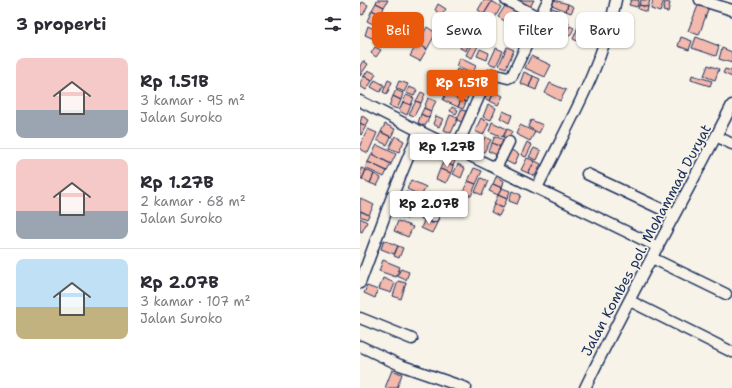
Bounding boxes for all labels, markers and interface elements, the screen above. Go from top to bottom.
chip: Beli [372,12,424,48]
chip: Sewa [432,12,496,48]
chip: Filter [504,12,568,48]
chip: Baru [576,12,634,48]
text: 3 properti [16,13,106,35]
icon: filters [322,13,344,35]
text: Rp 1.51B [140,70,209,92]
pin: Rp 1.51B [421,70,503,104]
icon: home [48,74,96,122]
text: Rp 1.51B [436,74,488,91]
text: 3 kamar · 95 m² [140,92,245,109]
text: Jalan Suroko [140,109,222,126]
street label: Jalan Kombes pol. Mohammad Duryat [577,121,715,359]
pin: Rp 1.27B [406,134,488,168]
text: Rp 1.27B [419,138,475,155]
text: Rp 1.27B [140,171,214,193]
icon: home [48,175,96,223]
pin: Rp 2.07B [388,191,470,225]
text: 2 kamar · 68 m² [140,193,246,210]
text: Rp 2.07B [399,195,459,212]
text: Jalan Suroko [140,210,222,227]
text: Rp 2.07B [140,271,219,293]
icon: home [48,275,96,323]
text: 3 kamar · 107 m² [140,293,251,310]
text: Jalan Suroko [140,310,222,327]

